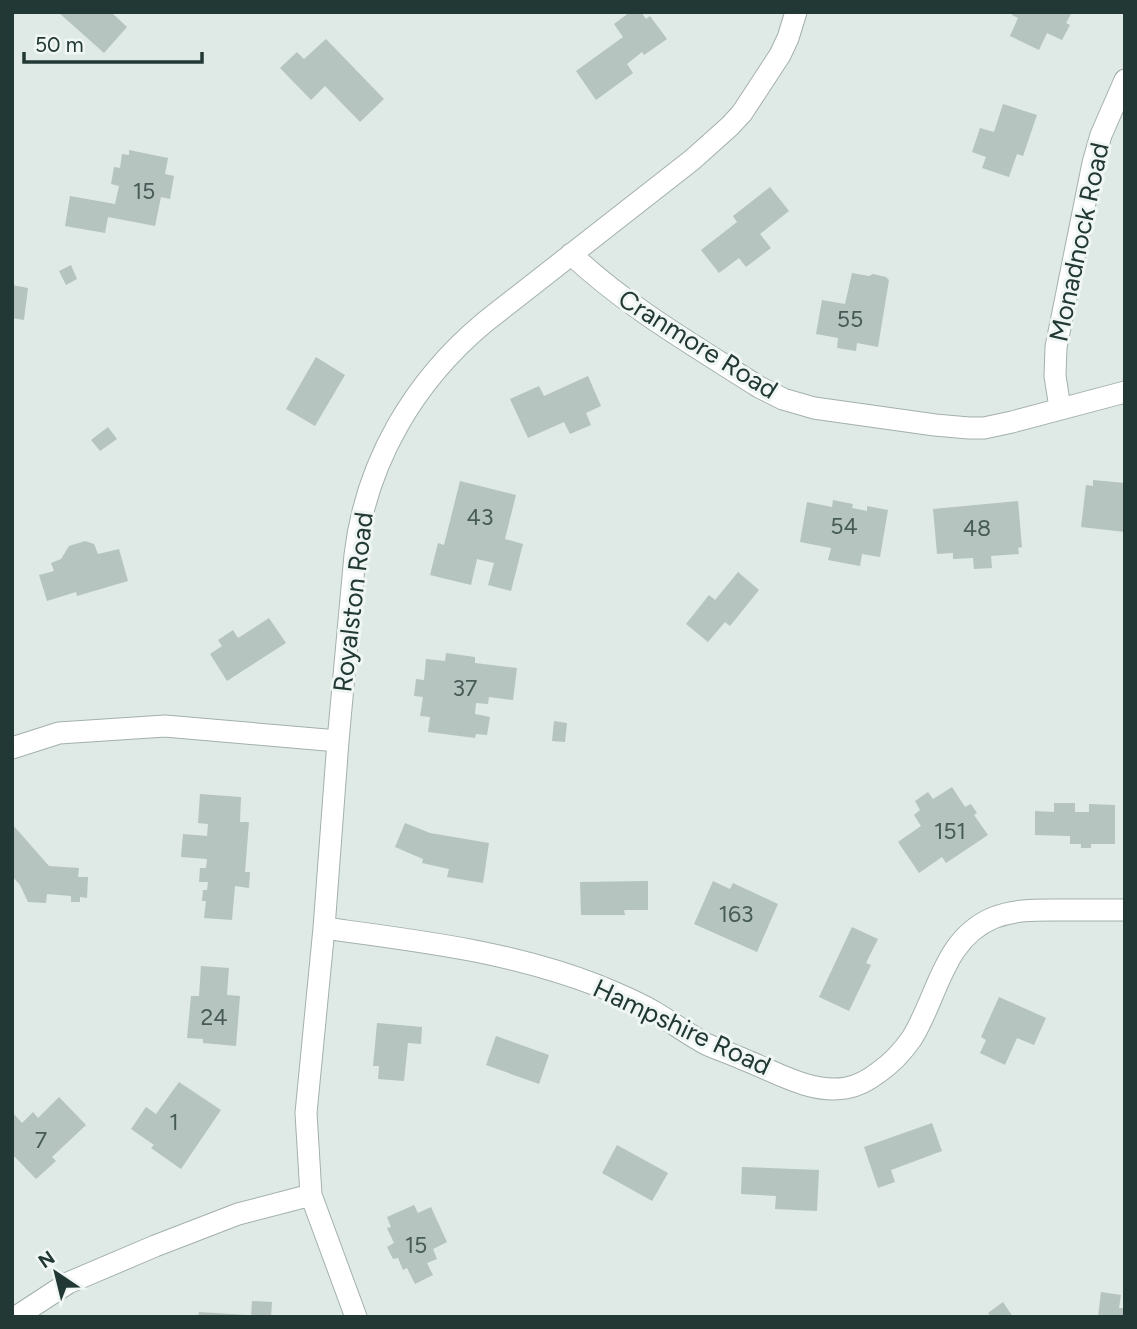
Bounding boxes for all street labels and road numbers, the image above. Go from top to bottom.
street label: Monadnock Road [1042,140,1116,344]
street label: Cranmore Road [612,282,784,406]
street label: Royalston Road [326,510,380,694]
street label: Hampshire Road [588,972,776,1082]

